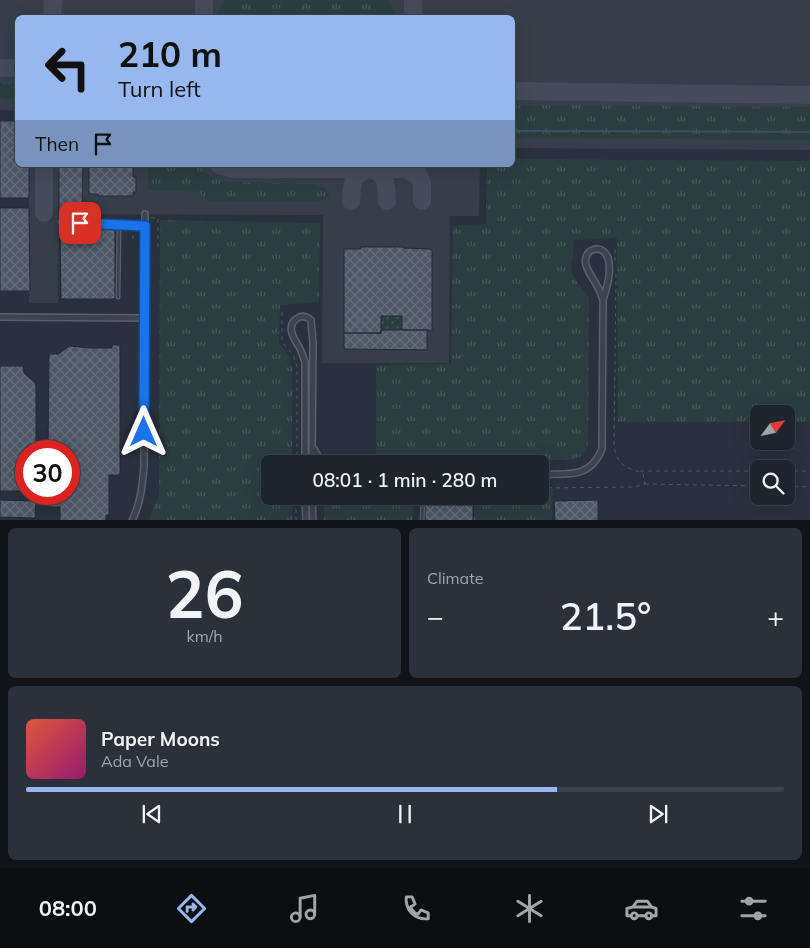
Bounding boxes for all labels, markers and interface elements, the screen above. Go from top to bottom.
text: 210 m [118,32,222,76]
icon: left [35,35,100,100]
text: Turn left [118,75,201,103]
icon: arrive [89,130,117,158]
text: Then [35,132,79,156]
pin [59,202,101,244]
icon: arrive [66,209,94,237]
position arrow [117,405,169,457]
north arrow [750,405,795,450]
map controls [750,405,795,505]
speed limit sign: 30 [15,440,80,505]
button: search [750,460,795,505]
text: 08:01 · 1 min · 280 m [312,468,498,492]
text: 26 [165,553,244,634]
text: Climate [427,568,483,588]
text: 21.5° [560,592,651,640]
text: − [427,599,444,634]
text: + [767,599,784,634]
text: km/h [186,626,223,646]
text: Paper Moons [101,727,220,751]
text: Ada Vale [101,751,168,771]
icon: previous [138,800,166,828]
icon: pause [391,800,419,828]
icon: next [644,800,672,828]
icon: directions [174,891,209,926]
icon: music [287,891,322,926]
icon: phone [399,891,434,926]
icon: climate [512,891,547,926]
icon: car [624,891,659,926]
icon: filters [736,891,771,926]
text: 08:00 [39,894,97,922]

